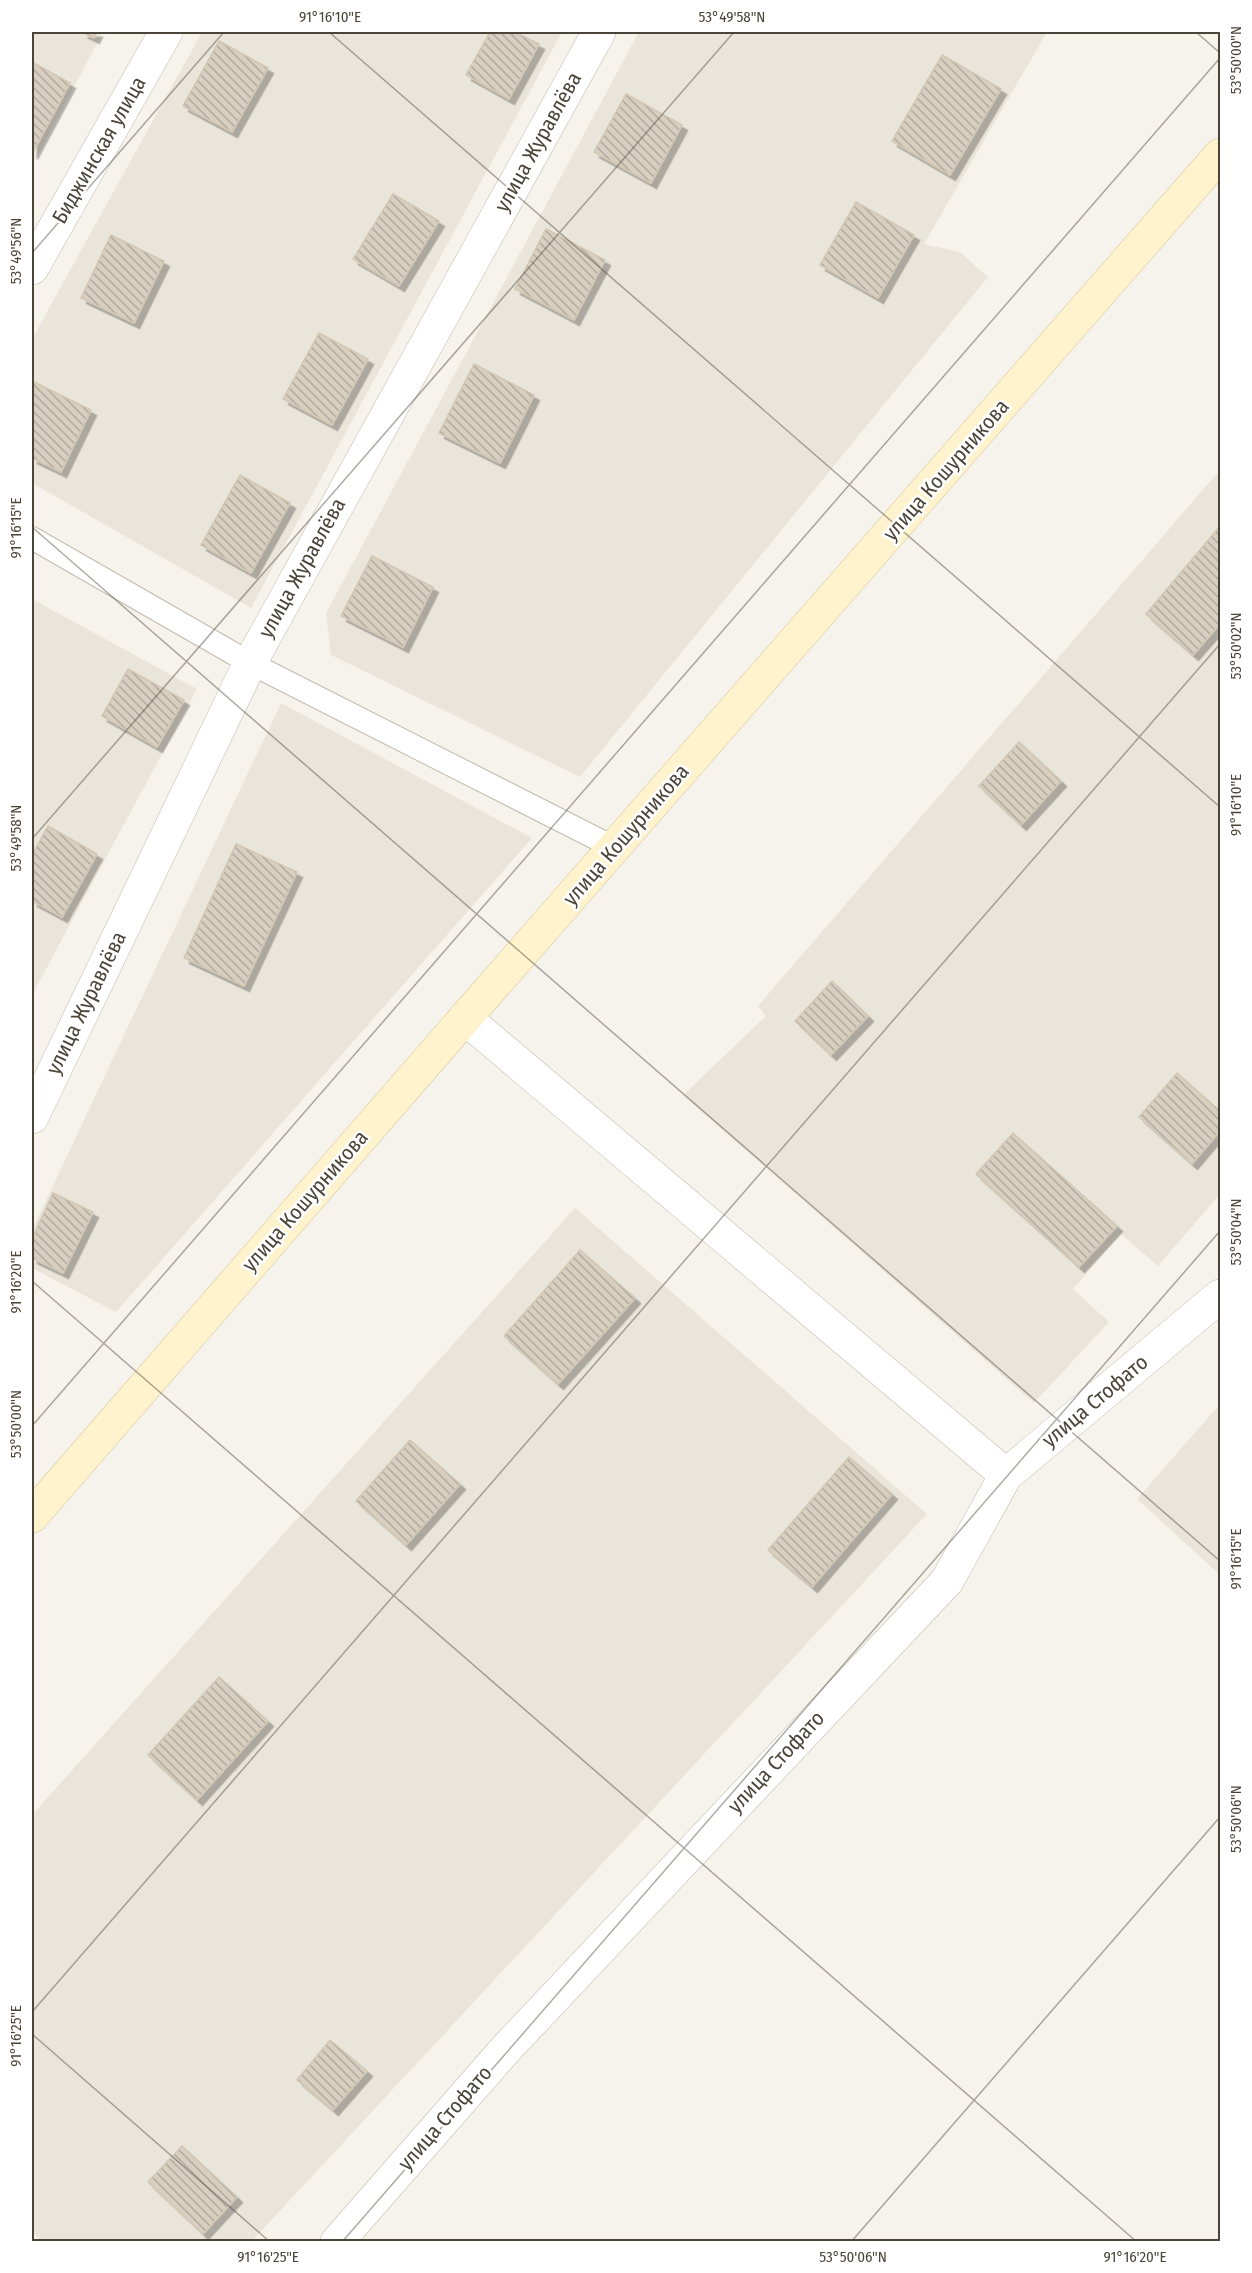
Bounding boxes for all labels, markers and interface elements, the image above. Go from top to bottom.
text: 91°16'10"E [299,8,361,26]
text: 53°49'58"N [699,8,765,26]
text: 53°50'00"N [1227,26,1245,94]
street label: улица Журавлёва [489,68,587,216]
street label: Биджинская улица [46,72,152,228]
text: 53°49'56"N [7,218,25,284]
street label: улица Кошурникова [878,394,1014,546]
street label: улица Журавлёва [253,494,351,642]
text: 91°16'15"E [7,498,25,558]
text: 53°50'02"N [1227,612,1245,680]
street label: улица Кошурникова [558,759,694,911]
text: 91°16'10"E [1227,774,1245,836]
text: 53°49'58"N [7,805,25,871]
street label: улица Журавлёва [40,927,132,1079]
street label: улица Кошурникова [237,1125,373,1277]
text: 53°50'04"N [1227,1198,1245,1266]
text: 91°16'20"E [7,1251,25,1313]
street label: улица Стофато [1037,1349,1153,1453]
text: 53°50'00"N [7,1390,25,1458]
text: 91°16'15"E [1227,1529,1245,1589]
street label: улица Стофато [722,1705,830,1819]
text: 53°50'06"N [1227,1785,1245,1853]
text: 91°16'25"E [7,2005,25,2067]
street label: улица Стофато [392,2060,498,2176]
text: 91°16'25"E [237,2248,299,2266]
text: 53°50'06"N [819,2248,887,2266]
text: 91°16'20"E [1104,2248,1166,2266]

